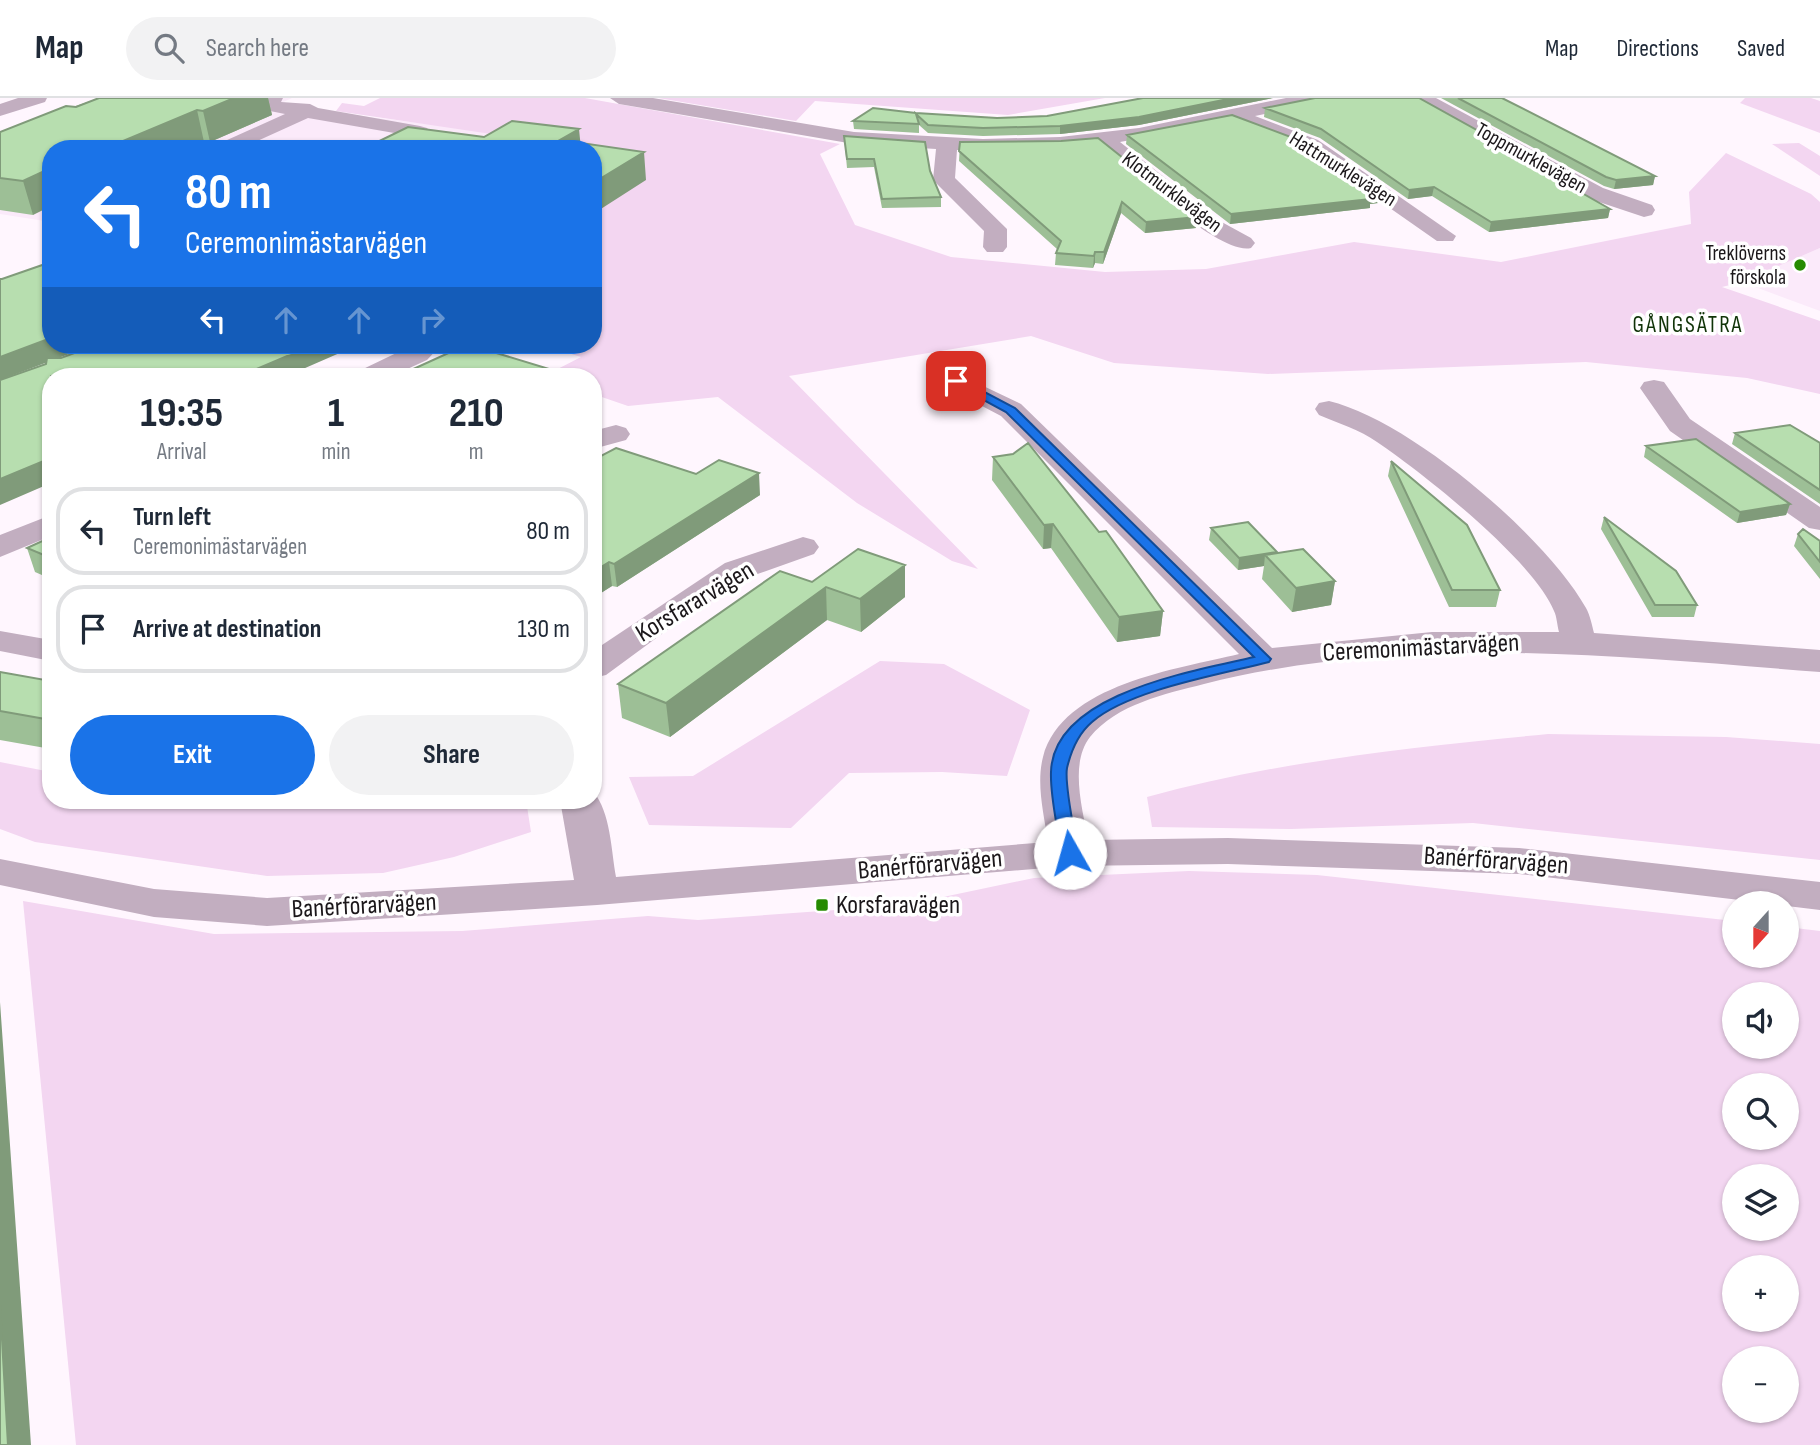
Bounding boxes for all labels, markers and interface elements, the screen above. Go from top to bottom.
search box [126,17,616,80]
text: Map [35,28,84,68]
icon: search [150,29,188,67]
text: Search here [206,33,309,64]
text: Map [1545,34,1578,63]
text: Directions [1616,34,1699,63]
text: Saved [1737,34,1785,63]
street label: Toppmurklevägen [1471,117,1591,199]
street label: Hattmurklevägen [1285,126,1401,212]
street label: Klotmurklevägen [1117,146,1227,238]
text: 80 m [185,164,272,223]
icon: left [70,168,161,259]
text: Ceremonimästarvägen [185,224,427,263]
place label: Treklöverns förskola [1705,241,1786,290]
marker: Treklöverns förskola [1792,257,1808,273]
icon: left [194,301,232,339]
icon: ahead [267,301,305,339]
icon: ahead [340,301,378,339]
icon: right [413,301,451,339]
district label: GÅNGSÄTRA [1633,311,1743,339]
pin [926,351,986,411]
icon: arrive [937,362,975,400]
text: 19:35 [140,388,223,439]
text: 1 [328,388,344,439]
text: 210 [449,388,504,439]
text: Arrival [157,438,207,466]
text: min [322,438,350,466]
text: m [469,438,484,466]
text: Turn left [133,502,211,533]
icon: left [74,512,112,550]
text: 80 m [526,516,570,547]
text: Ceremonimästarvägen [133,533,307,561]
street label: Korsfararvägen [630,555,760,649]
icon: arrive [74,610,112,648]
text: Arrive at destination [133,614,321,645]
text: 130 m [518,614,570,645]
street label: Ceremonimästarvägen [1322,627,1520,669]
button: Exit [70,715,315,795]
button: Share [329,715,574,795]
position arrow [1033,816,1107,890]
street label: Banérförarvägen [1423,840,1569,882]
street label: Banérförarvägen [856,843,1004,887]
street label: Banérförarvägen [291,887,437,925]
place label: Korsfaravägen [836,890,960,921]
north arrow [1722,891,1799,968]
map controls [1722,891,1799,1423]
marker: Korsfaravägen [814,897,830,913]
button: sound [1722,982,1799,1059]
button: search [1722,1073,1799,1150]
button: layers [1722,1164,1799,1241]
button: + [1722,1255,1799,1332]
button: − [1722,1346,1799,1423]

